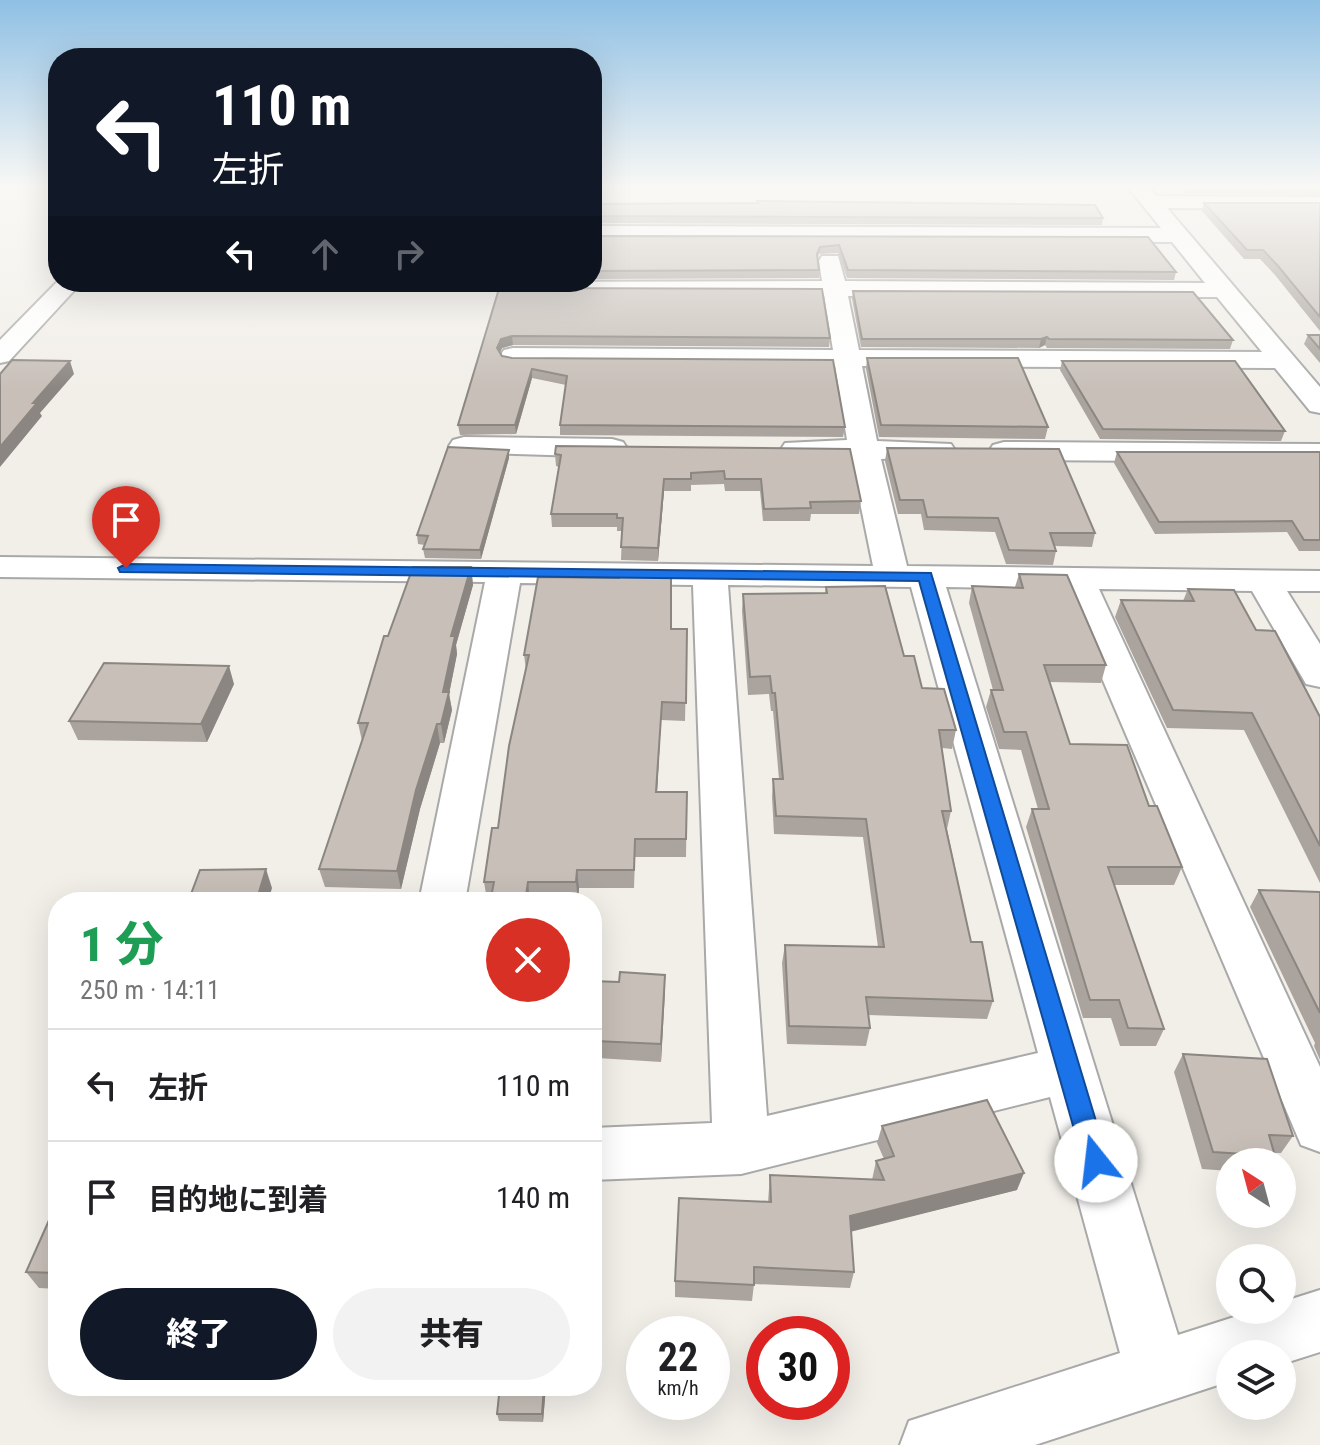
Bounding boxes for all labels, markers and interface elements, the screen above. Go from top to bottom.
text: 110 m [212,73,351,139]
icon: left [80,80,184,184]
text: 左折 [212,149,284,191]
icon: left [219,232,263,276]
icon: ahead [303,232,347,276]
icon: right [387,232,431,276]
pin [92,486,160,568]
icon: arrive [104,498,148,542]
text: 1 分 [80,916,163,973]
button: close [486,918,570,1002]
text: 250 m · 14:11 [80,975,220,1005]
icon: left [80,1063,124,1107]
text: 110 m [496,1068,570,1103]
text: 左折 [148,1070,208,1105]
position arrow [1054,1119,1138,1203]
north arrow [1216,1148,1296,1228]
map controls [1216,1148,1296,1420]
icon: arrive [80,1175,124,1219]
text: 140 m [496,1180,570,1215]
text: 目的地に到着 [148,1182,328,1217]
button: search [1216,1244,1296,1324]
button: 終了 [80,1288,317,1380]
button: 共有 [333,1288,570,1380]
speed limit sign: 30 [746,1316,850,1420]
text: 22 [658,1334,698,1381]
button: layers [1216,1340,1296,1420]
text: km/h [657,1376,699,1400]

